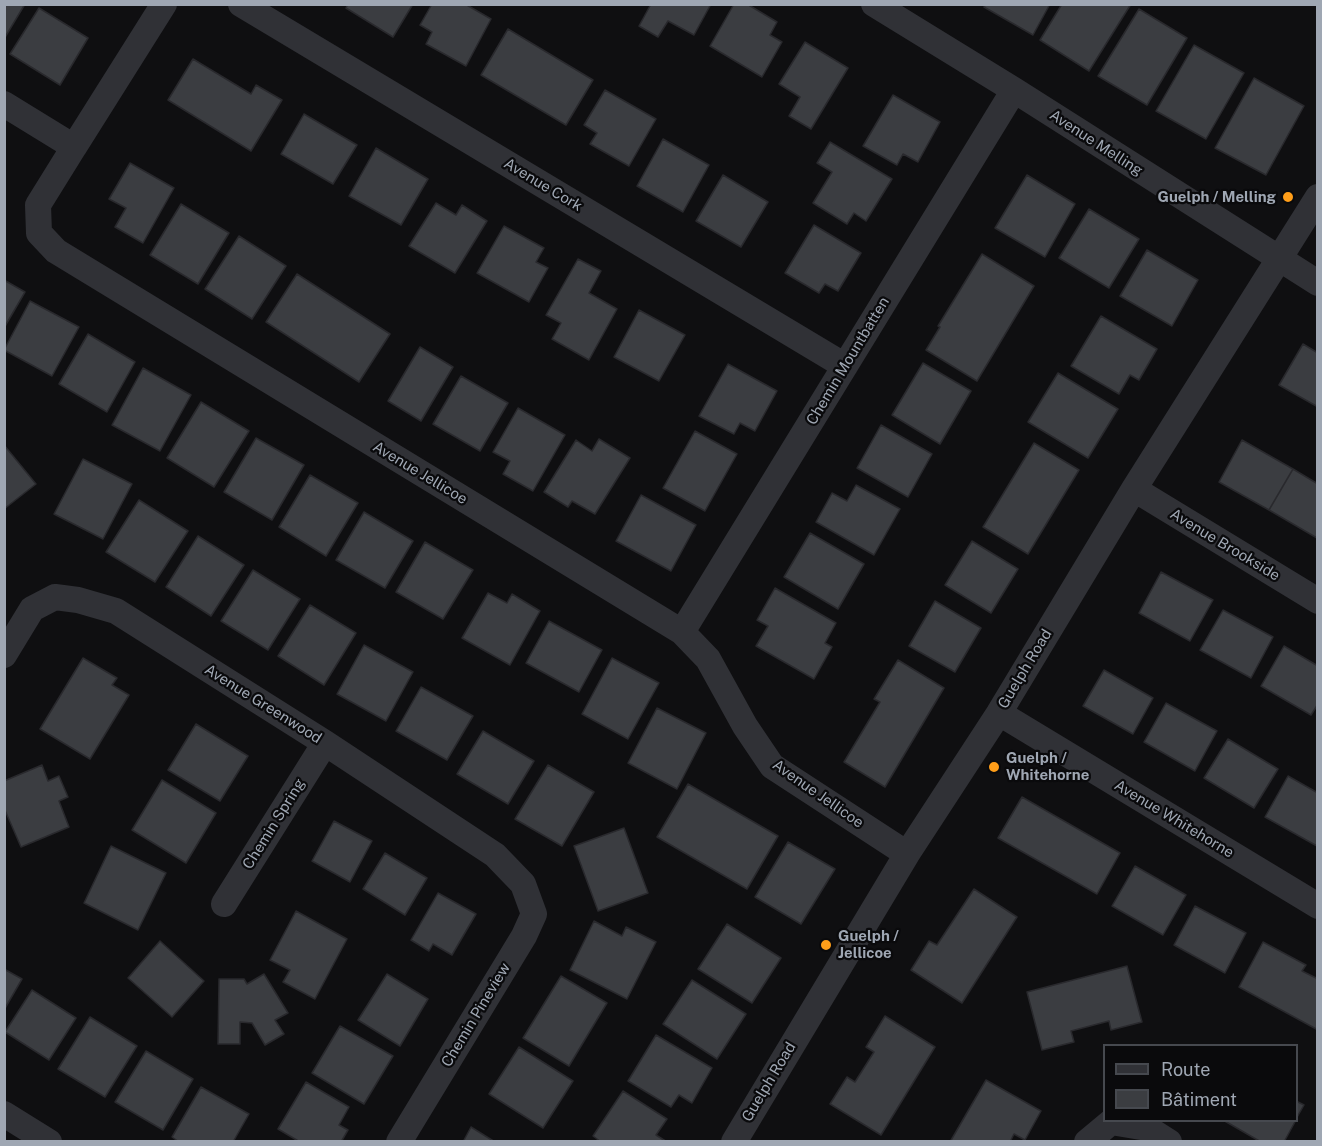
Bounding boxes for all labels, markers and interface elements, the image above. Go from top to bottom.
street label: Avenue Melling [1046,106,1146,180]
street label: Avenue Cork [501,155,585,215]
place label: Guelph / Melling [1158,188,1276,206]
marker: Guelph / Melling [1281,190,1295,204]
street label: Chemin Mountbatten [803,294,893,428]
street label: Avenue Jellicoe [369,438,471,508]
street label: Avenue Brookside [1167,505,1283,585]
street label: Guelph Road [994,626,1056,712]
street label: Avenue Greenwood [201,661,325,747]
place label: Guelph / Whitehorne [1006,749,1089,784]
street label: Avenue Jellicoe [769,756,867,832]
marker: Guelph / Whitehorne [987,760,1001,774]
street label: Chemin Spring [239,775,309,873]
street label: Avenue Whitehorne [1111,776,1237,862]
place label: Guelph / Jellicoe [838,927,899,962]
marker: Guelph / Jellicoe [819,938,833,952]
street label: Chemin Pineview [438,960,514,1070]
street label: Guelph Road [738,1039,800,1125]
legend [1103,1044,1298,1122]
text: Route [1161,1059,1210,1080]
text: Bâtiment [1161,1089,1237,1110]

